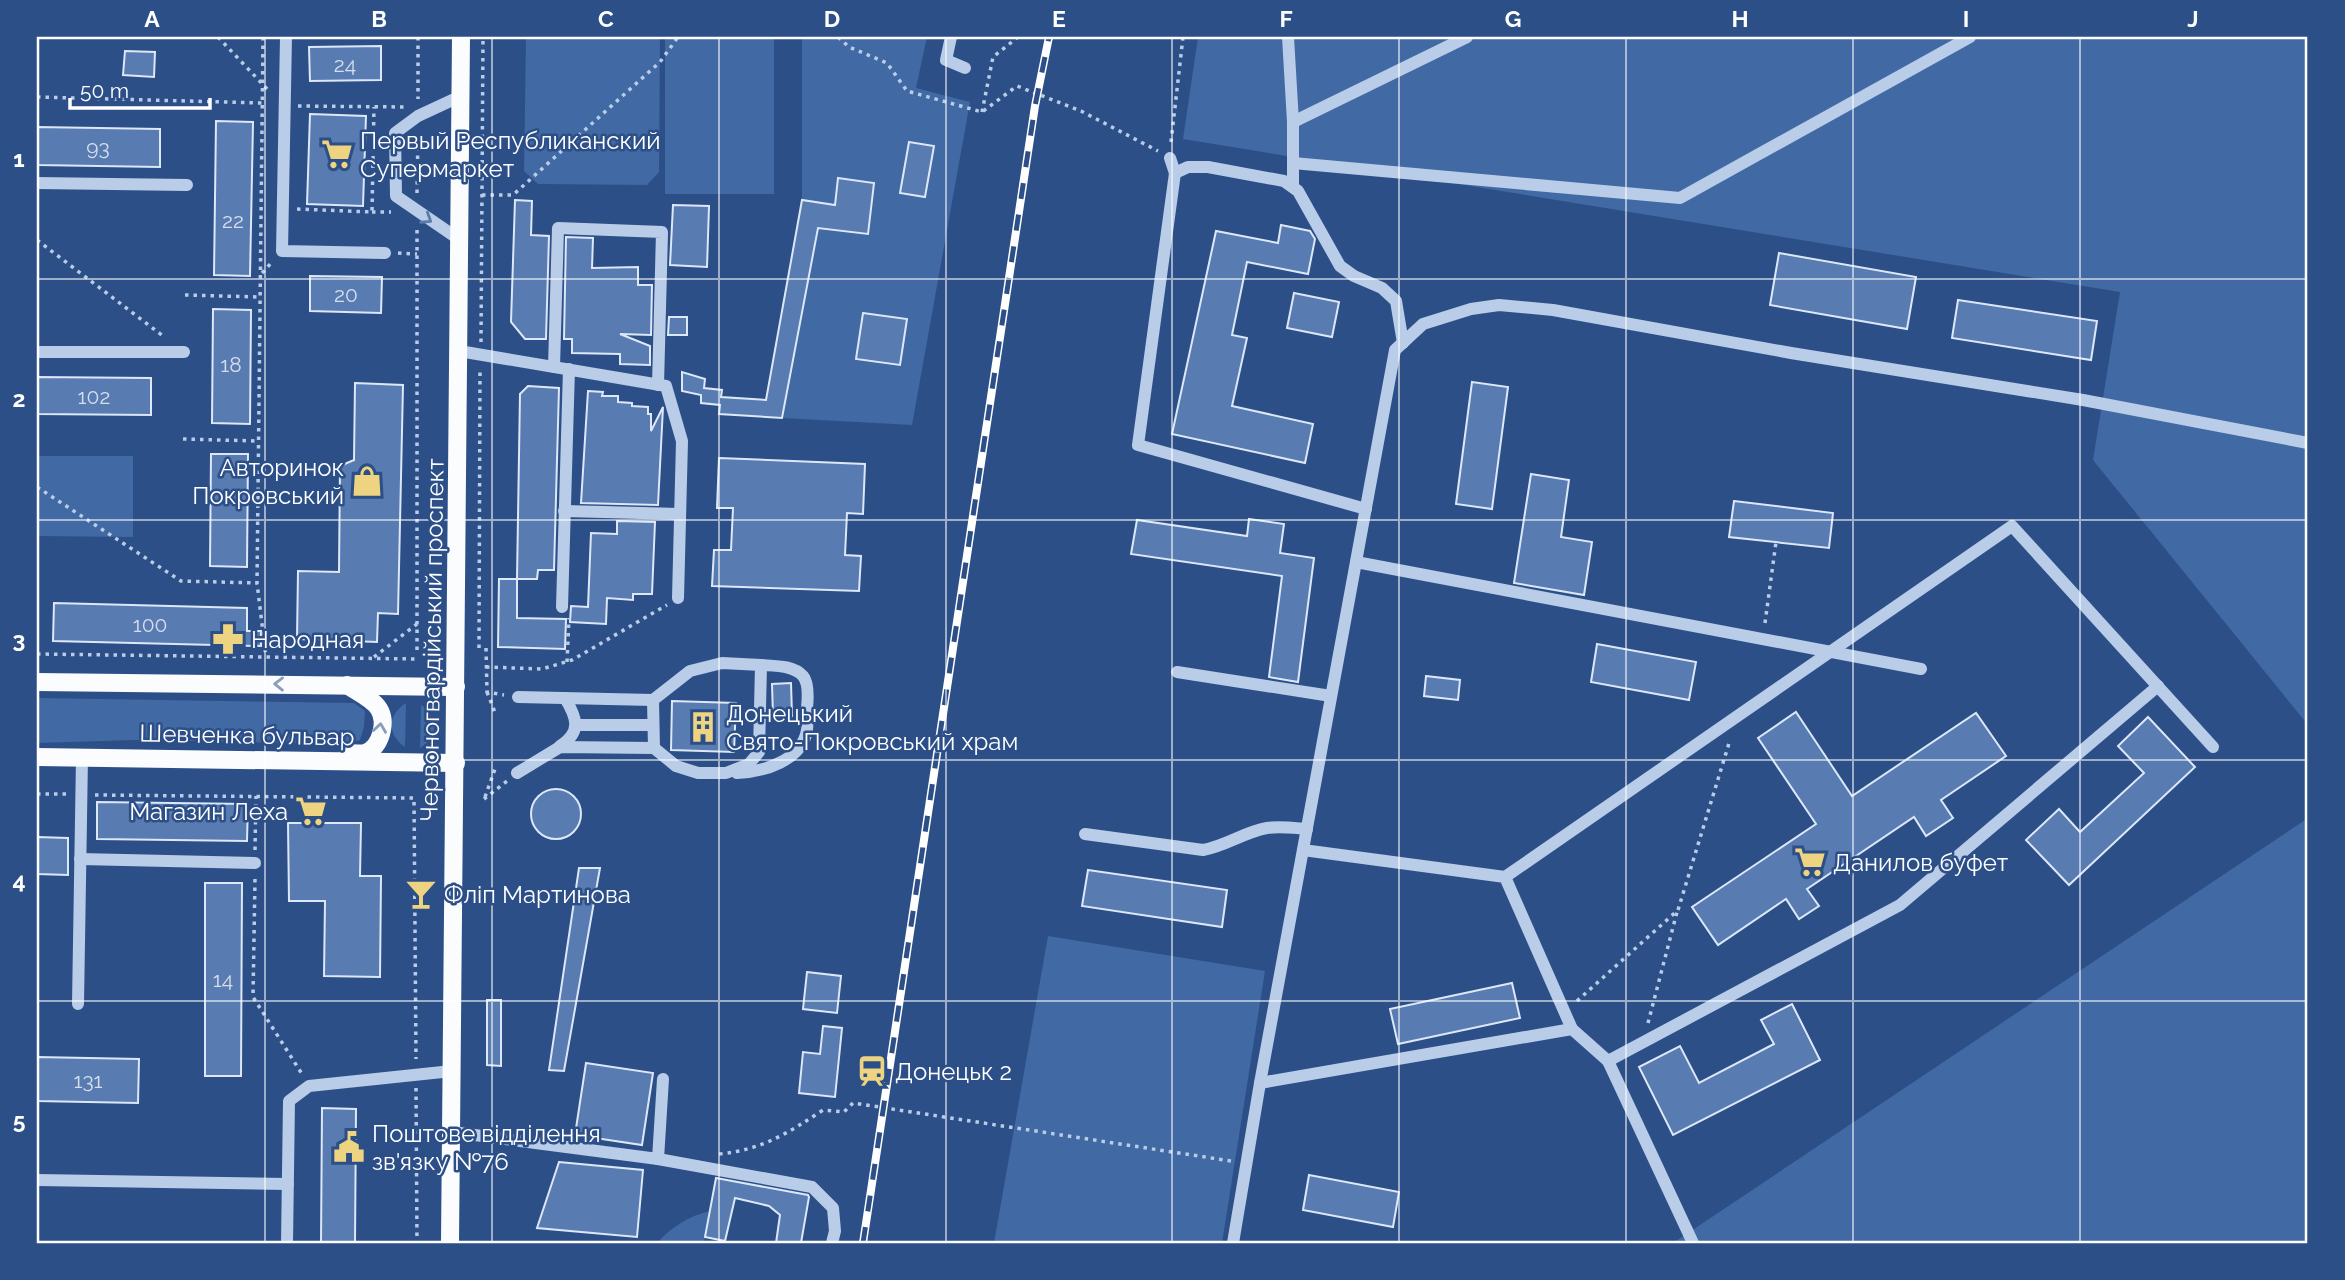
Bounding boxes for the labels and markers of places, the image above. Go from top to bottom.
place label: Первый Республиканский Супермаркет [360,126,661,183]
supermarket icon: Первый Республиканский Супермаркет [320,137,354,171]
place label: Авторинок Покровський [192,453,344,510]
shop icon: Авторинок Покровський [350,464,384,498]
pharmacy icon: Народная [211,622,245,656]
place label: Народная [251,625,364,654]
place label: Донецький Свято-Покровський храм [726,699,1018,756]
building icon: Донецький Свято-Покровський храм [686,710,720,744]
supermarket icon: Магазин Леха [294,794,328,828]
place label: Магазин Леха [129,797,288,826]
supermarket icon: Данилов буфет [1793,845,1827,879]
place label: Данилов буфет [1833,848,2009,877]
bar icon: Фліп Мартинова [404,877,438,911]
place label: Фліп Мартинова [444,880,631,909]
station icon: Донецьк 2 [855,1054,889,1088]
place label: Донецьк 2 [895,1057,1012,1086]
place label: Поштове відділення зв'язку №76 [372,1119,601,1176]
public building icon: Поштове відділення зв'язку №76 [332,1130,366,1164]

